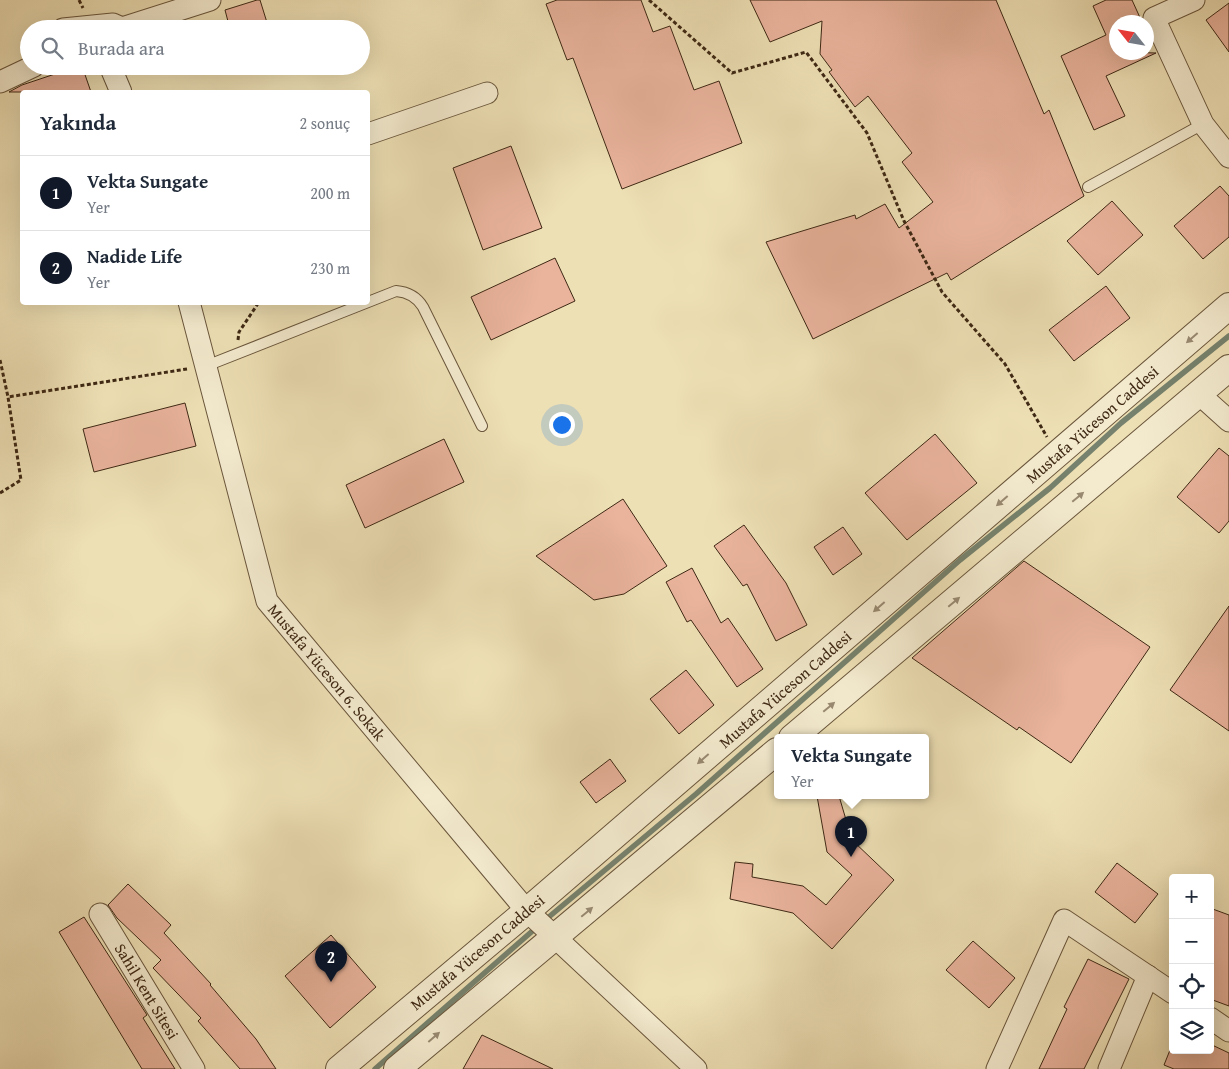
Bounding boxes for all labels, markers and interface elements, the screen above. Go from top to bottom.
north arrow [1109,15,1154,60]
search box [20,20,370,75]
icon: search [38,34,66,62]
text: Burada ara [78,34,165,62]
text: Yakında [40,107,116,138]
text: 2 sonuç [300,111,350,135]
text: Vekta Sungate [87,167,208,195]
text: 1 [52,181,60,205]
text: 200 m [310,181,350,205]
text: Yer [87,195,110,219]
text: Nadide Life [87,242,182,270]
text: 2 [52,256,60,280]
text: 230 m [310,256,350,280]
text: Yer [87,270,110,294]
one-way arrow [1186,333,1199,344]
street label: Mustafa Yüceson Caddesi [1020,359,1164,489]
your location [549,412,575,438]
one-way arrow [1071,491,1083,503]
one-way arrow [996,496,1009,507]
one-way arrow [947,596,959,608]
street label: Mustafa Yüceson 6. Sokak [262,598,392,746]
one-way arrow [873,602,886,613]
street label: Mustafa Yüceson Caddesi [713,624,857,754]
one-way arrow [823,701,836,712]
popup [774,734,929,799]
text: Vekta Sungate [791,741,912,769]
one-way arrow [697,753,709,764]
text: Yer [791,769,814,793]
pin: 1 [835,816,867,857]
map controls [1169,874,1214,1054]
button: + [1169,874,1214,919]
street label: Mustafa Yüceson Caddesi [405,888,550,1016]
one-way arrow [581,907,593,918]
button: − [1169,919,1214,964]
street label: Sahil Kent Sitesi [109,938,185,1044]
pin: 2 [315,941,347,982]
button: locate [1169,964,1214,1009]
button: layers [1169,1009,1214,1054]
one-way arrow [428,1031,440,1043]

